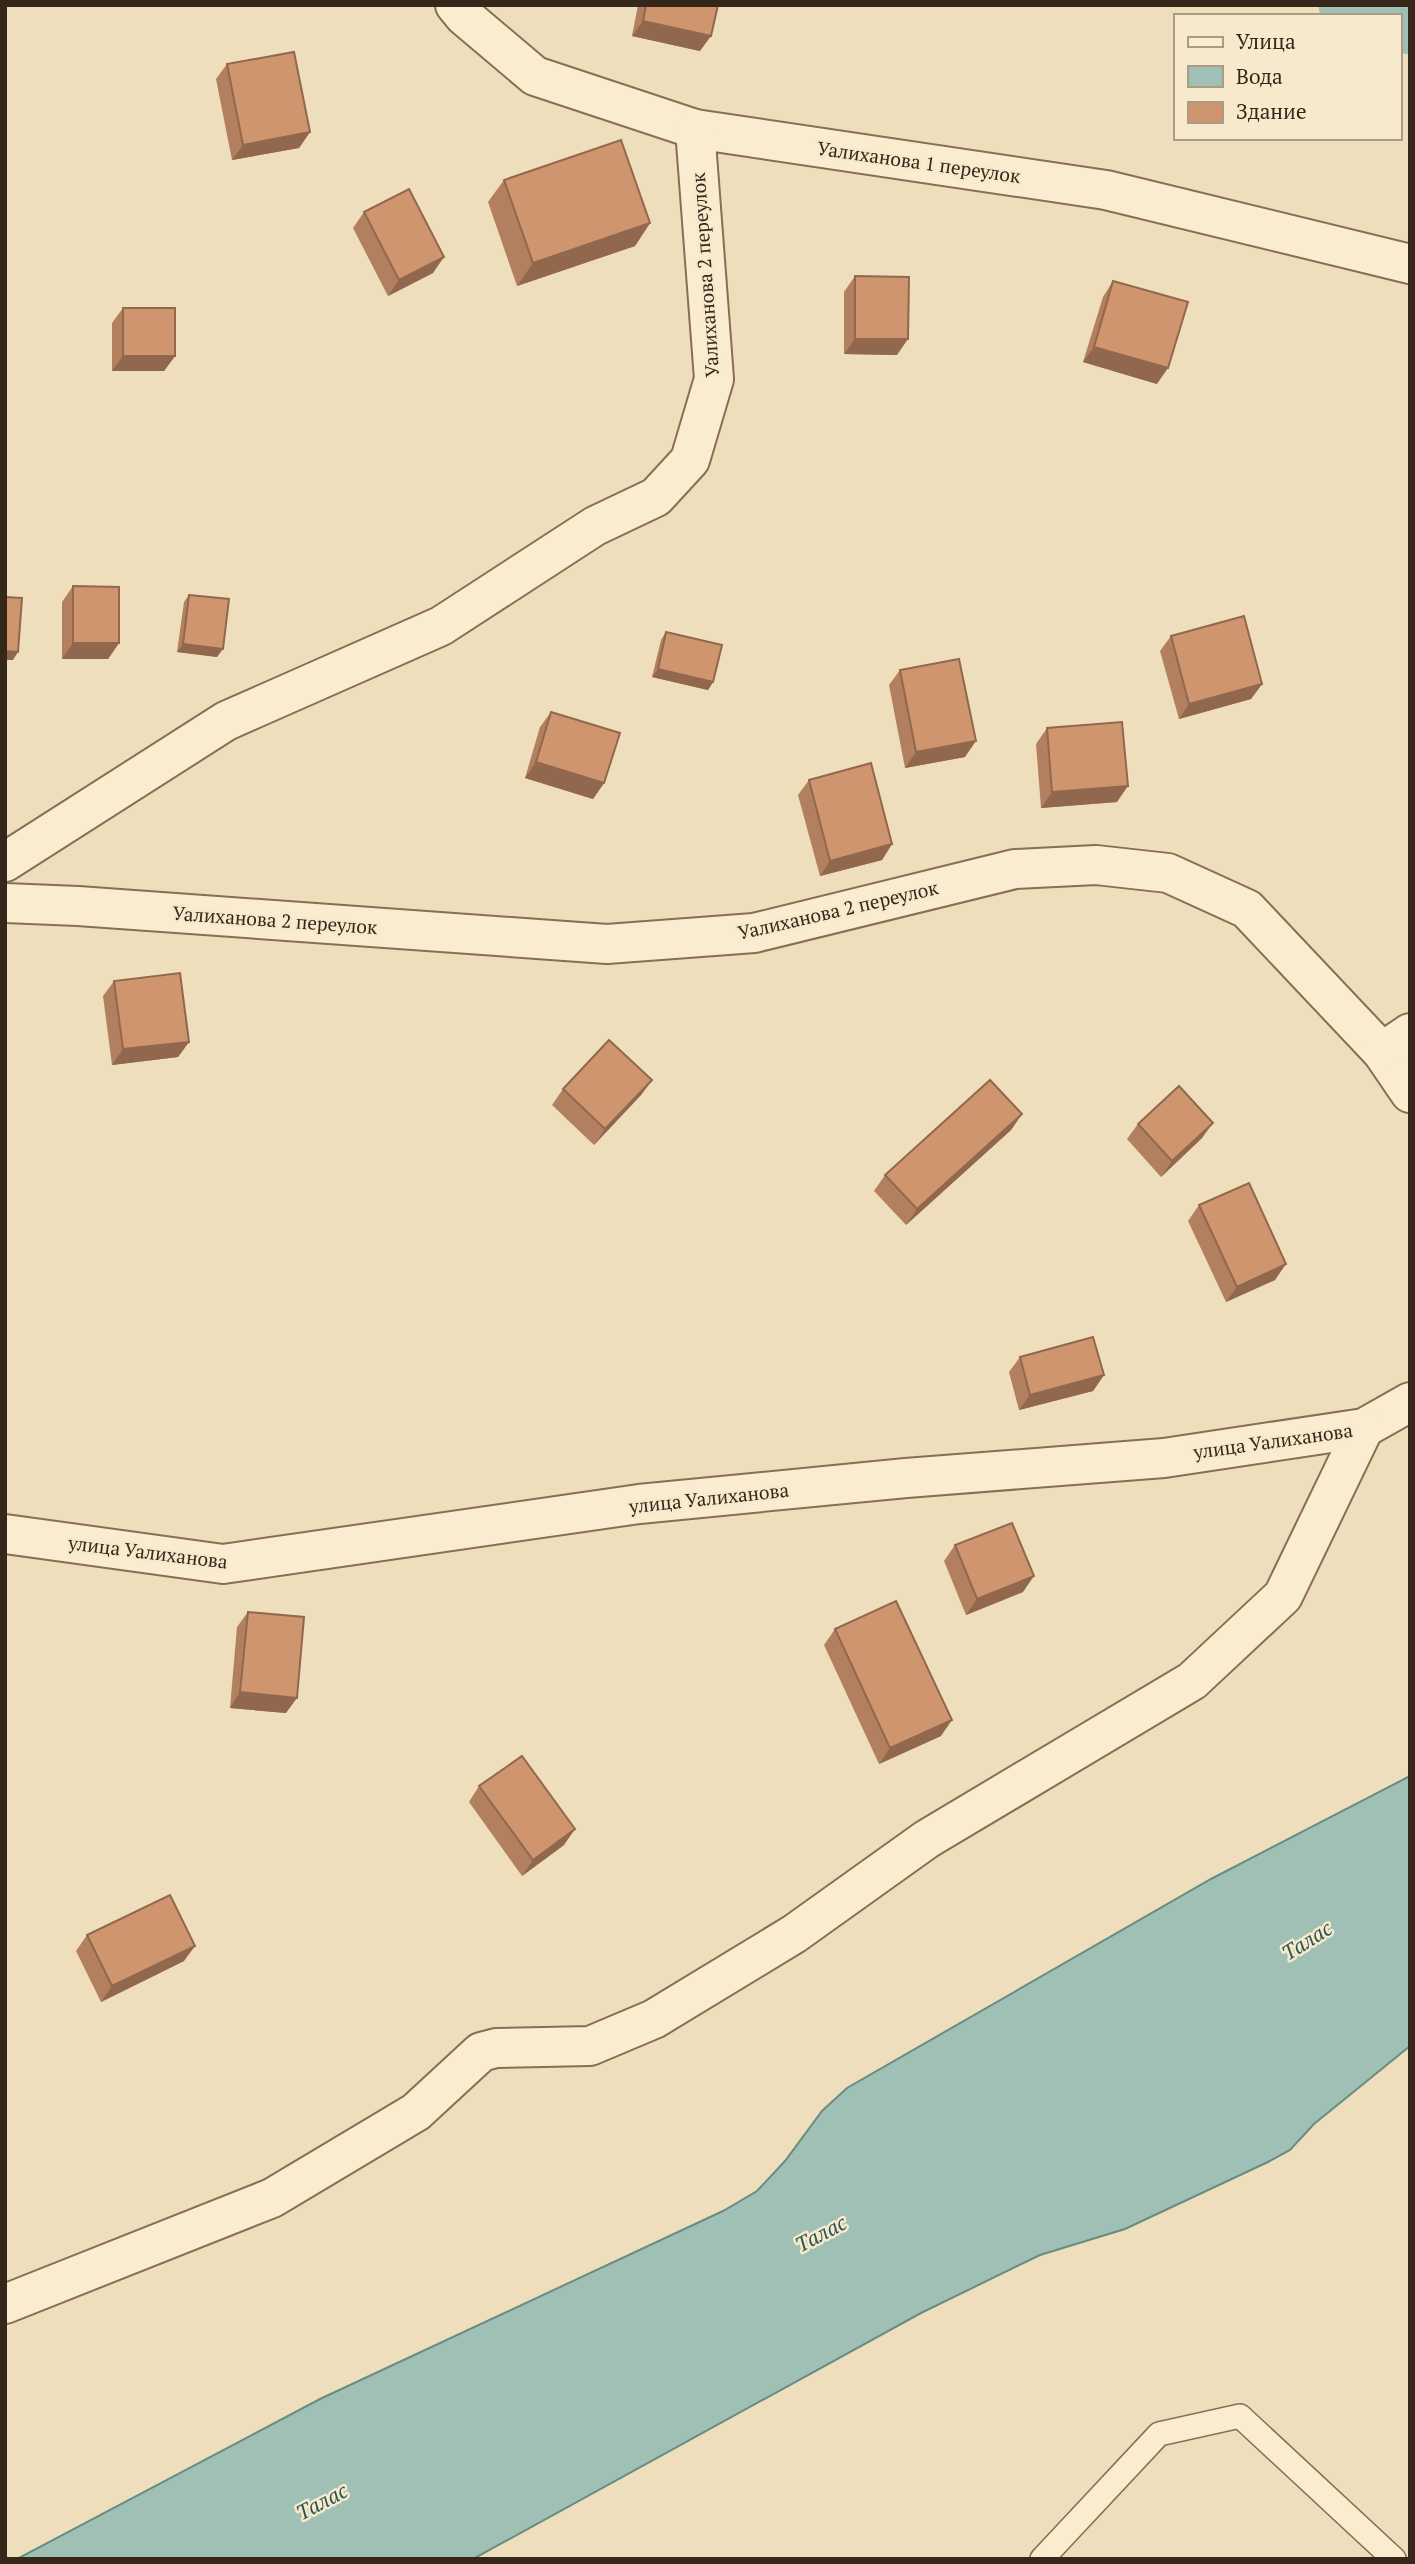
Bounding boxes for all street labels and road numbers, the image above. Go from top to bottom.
street label: Уалиханова 1 переулок [816,135,1023,188]
street label: Уалиханова 2 переулок [685,171,724,378]
street label: Уалиханова 2 переулок [735,874,941,945]
street label: Уалиханова 2 переулок [172,900,379,939]
street label: улица Уалиханова [1191,1417,1355,1464]
street label: улица Уалиханова [627,1477,791,1518]
street label: улица Уалиханова [66,1529,230,1574]

